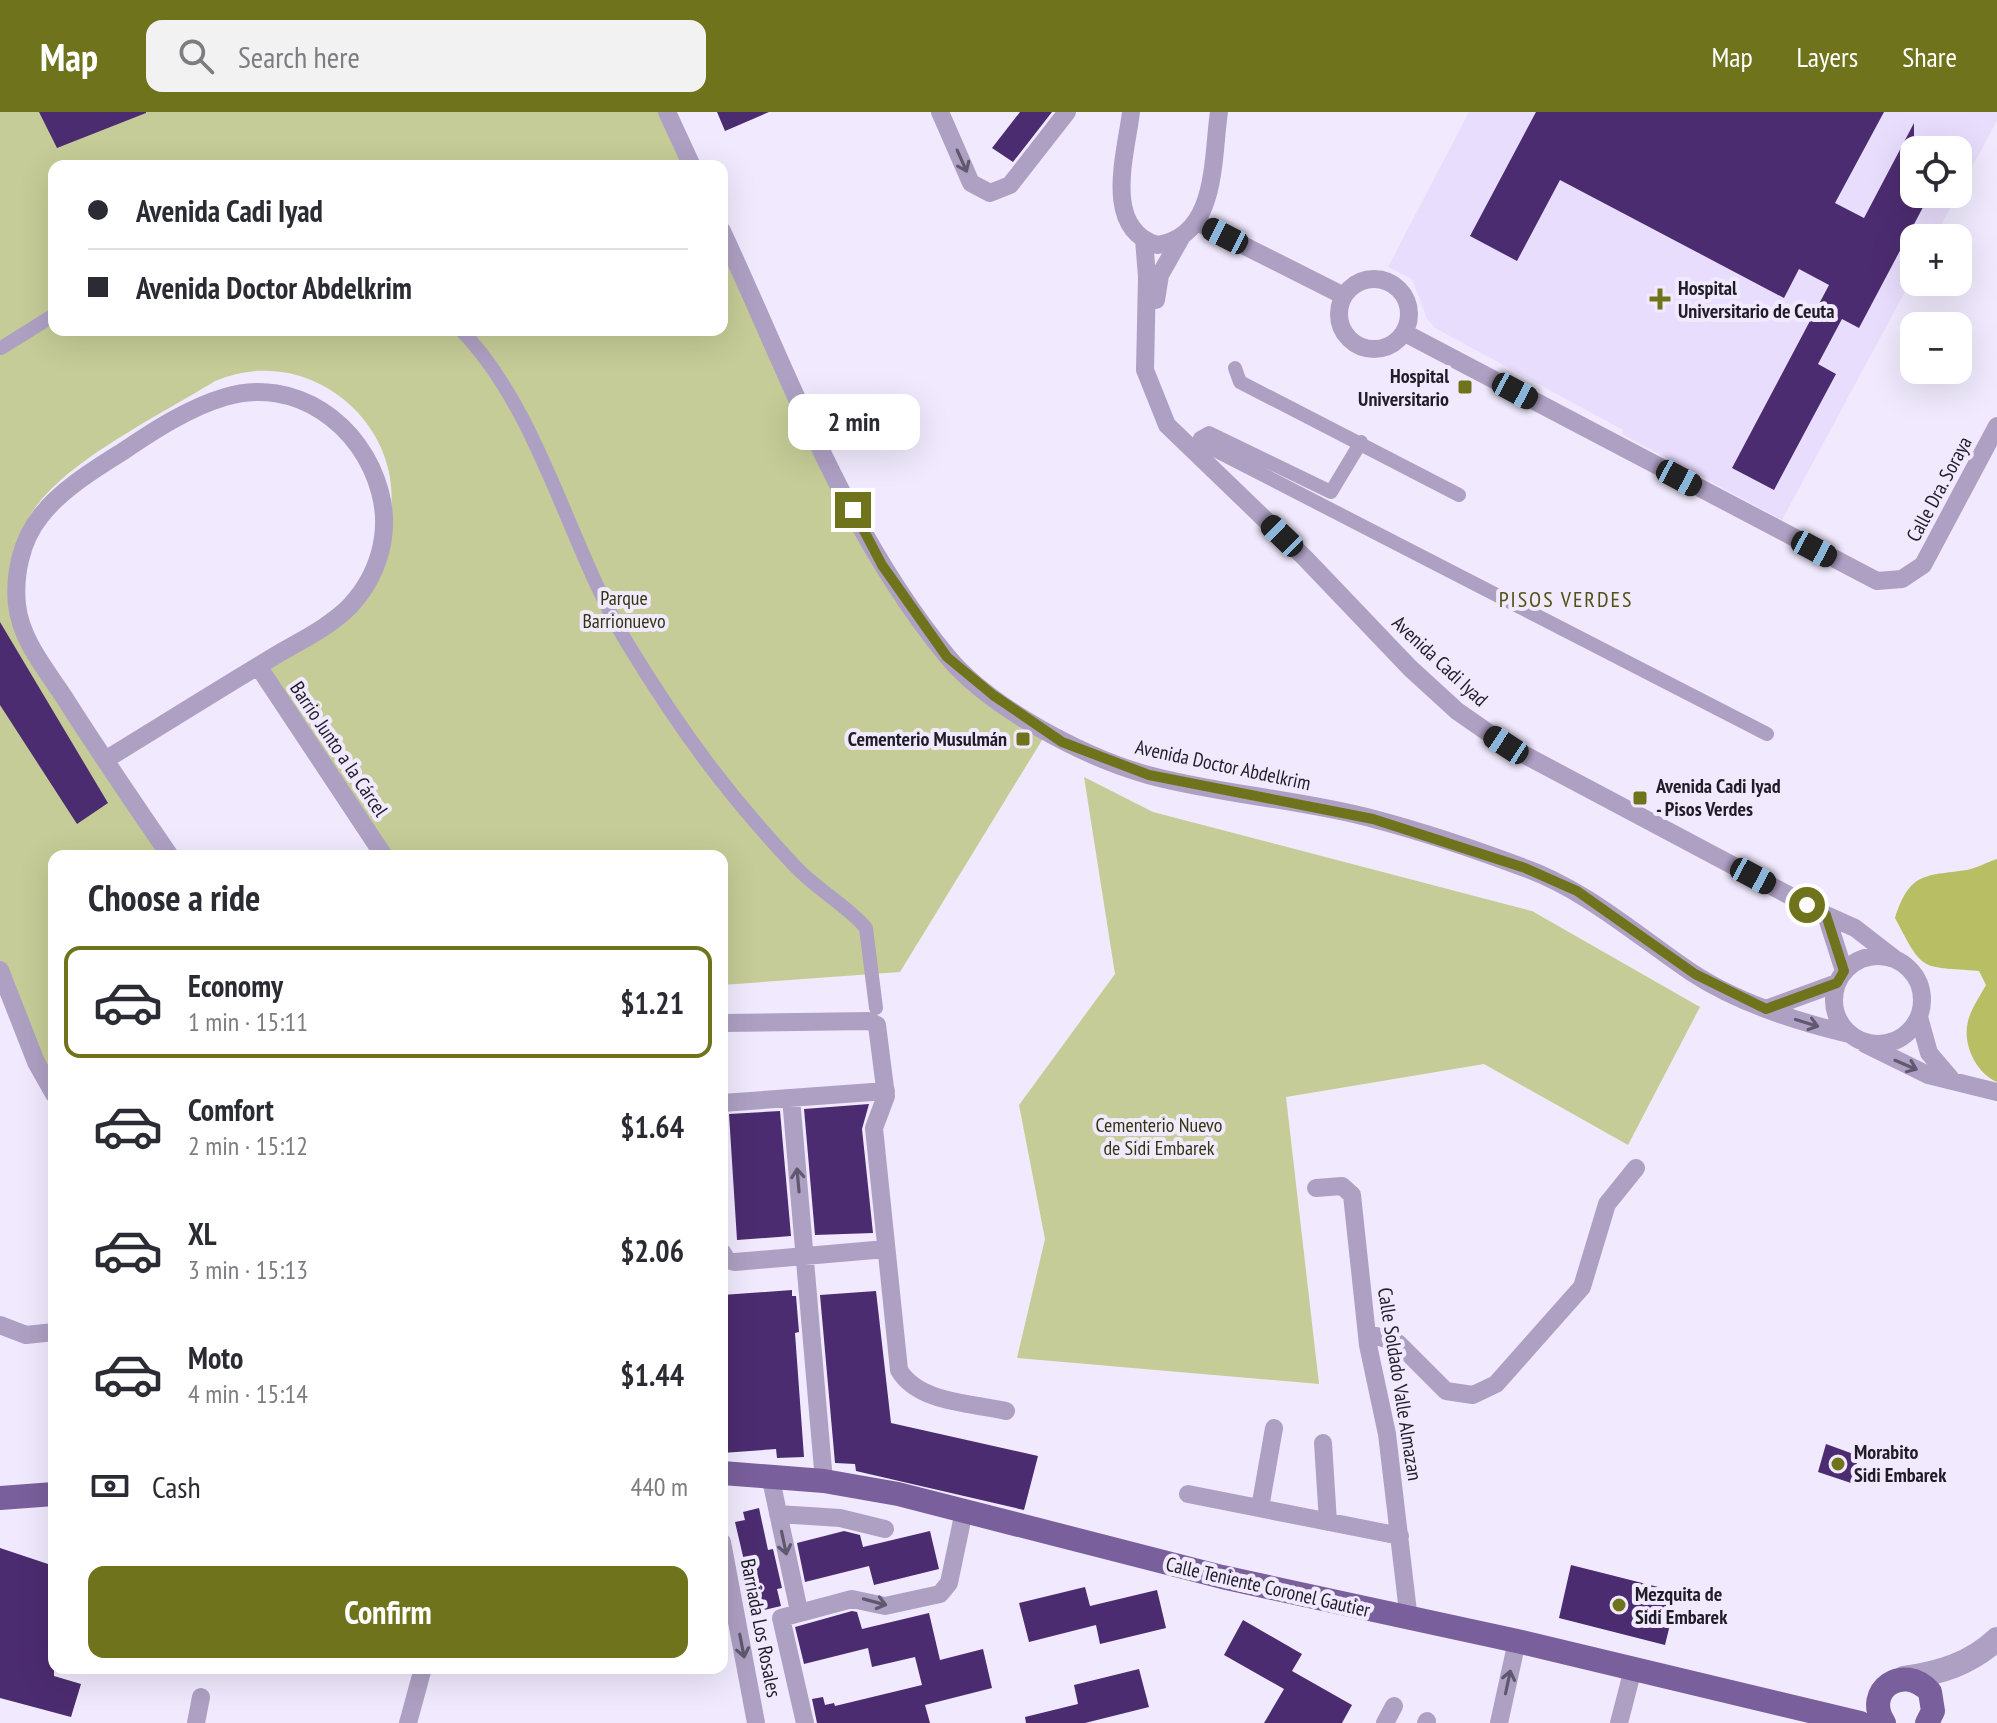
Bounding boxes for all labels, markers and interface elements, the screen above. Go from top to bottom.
search box [146,20,706,92]
text: Map [40,32,98,81]
icon: search [174,34,218,78]
text: Search here [238,37,360,76]
text: Map [1711,38,1753,75]
text: Layers [1797,38,1858,75]
text: Share [1902,38,1957,75]
map controls [1900,136,1972,384]
button: locate [1900,136,1972,208]
one-way arrow [955,148,970,173]
text: Avenida Cadi Iyad [136,191,323,230]
car [1198,214,1252,258]
button: + [1900,224,1972,296]
text: Avenida Doctor Abdelkrim [136,268,412,307]
place label: Hospital Universitario de Ceuta [1678,275,1834,324]
marker: Hospital Universitario de Ceuta [1649,288,1671,310]
button: − [1900,312,1972,384]
place label: Hospital Universitario [1358,363,1449,412]
car [1488,369,1542,413]
marker: Hospital Universitario [1456,378,1474,396]
callout: 2 min [787,394,919,450]
text: 2 min [828,405,880,438]
street label: Calle Dra. Soraya [1900,432,1978,546]
car [1652,456,1706,500]
route end [835,492,871,528]
car [1256,511,1308,561]
car [1787,527,1841,571]
park label: Parque Barrionuevo [582,585,666,634]
district label: PISOS VERDES [1499,585,1633,613]
street label: Avenida Cadi Iyad [1387,610,1493,712]
street label: Barrio Junto a la Cárcel [284,676,394,822]
car [1479,722,1533,768]
place label: Cementerio Musulmán [848,726,1007,752]
marker: Cementerio Musulmán [1014,730,1032,748]
street label: Avenida Doctor Abdelkrim [1133,734,1313,796]
place label: Avenida Cadi Iyad - Pisos Verdes [1655,773,1781,822]
marker: Avenida Cadi Iyad - Pisos Verdes [1631,789,1649,807]
car [1726,854,1780,898]
text: Choose a ride [88,874,260,921]
route start [1789,887,1825,923]
icon: car [92,966,164,1038]
text: Economy [188,966,283,1005]
text: $1.21 [620,983,684,1022]
text: 1 min · 15:11 [188,1005,308,1038]
one-way arrow [1793,1016,1819,1031]
one-way arrow [1893,1059,1918,1074]
icon: car [92,1090,164,1162]
text: Comfort [188,1090,274,1129]
text: $1.64 [620,1107,684,1146]
park label: Cementerio Nuevo de Sidi Embarek [1096,1112,1222,1161]
text: 2 min · 15:12 [188,1129,308,1162]
one-way arrow [791,1167,806,1194]
icon: car [92,1214,164,1286]
text: XL [188,1214,217,1253]
text: $2.06 [620,1231,684,1270]
text: 3 min · 15:13 [188,1253,308,1286]
street label: Calle Soldado Valle Almazan [1372,1286,1428,1482]
icon: car [92,1338,164,1410]
text: Moto [188,1338,243,1377]
text: $1.44 [620,1355,684,1394]
text: 4 min · 15:14 [188,1377,308,1410]
place label: Morabito Sidi Embarek [1854,1439,1947,1488]
marker: Morabito Sidi Embarek [1829,1455,1847,1473]
icon: cash [88,1464,132,1508]
text: Cash [152,1467,201,1506]
text: 440 m [630,1470,688,1503]
one-way arrow [777,1530,792,1556]
street label: Calle Teniente Coronel Gautier [1163,1551,1373,1623]
street label: Barriada Los Rosales [735,1557,787,1700]
button: Confirm [88,1566,688,1658]
place label: Mezquita de Sidi Embarek [1635,1581,1728,1630]
one-way arrow [861,1596,887,1611]
marker: Mezquita de Sidi Embarek [1610,1596,1628,1614]
one-way arrow [735,1633,750,1658]
one-way arrow [1501,1670,1516,1695]

